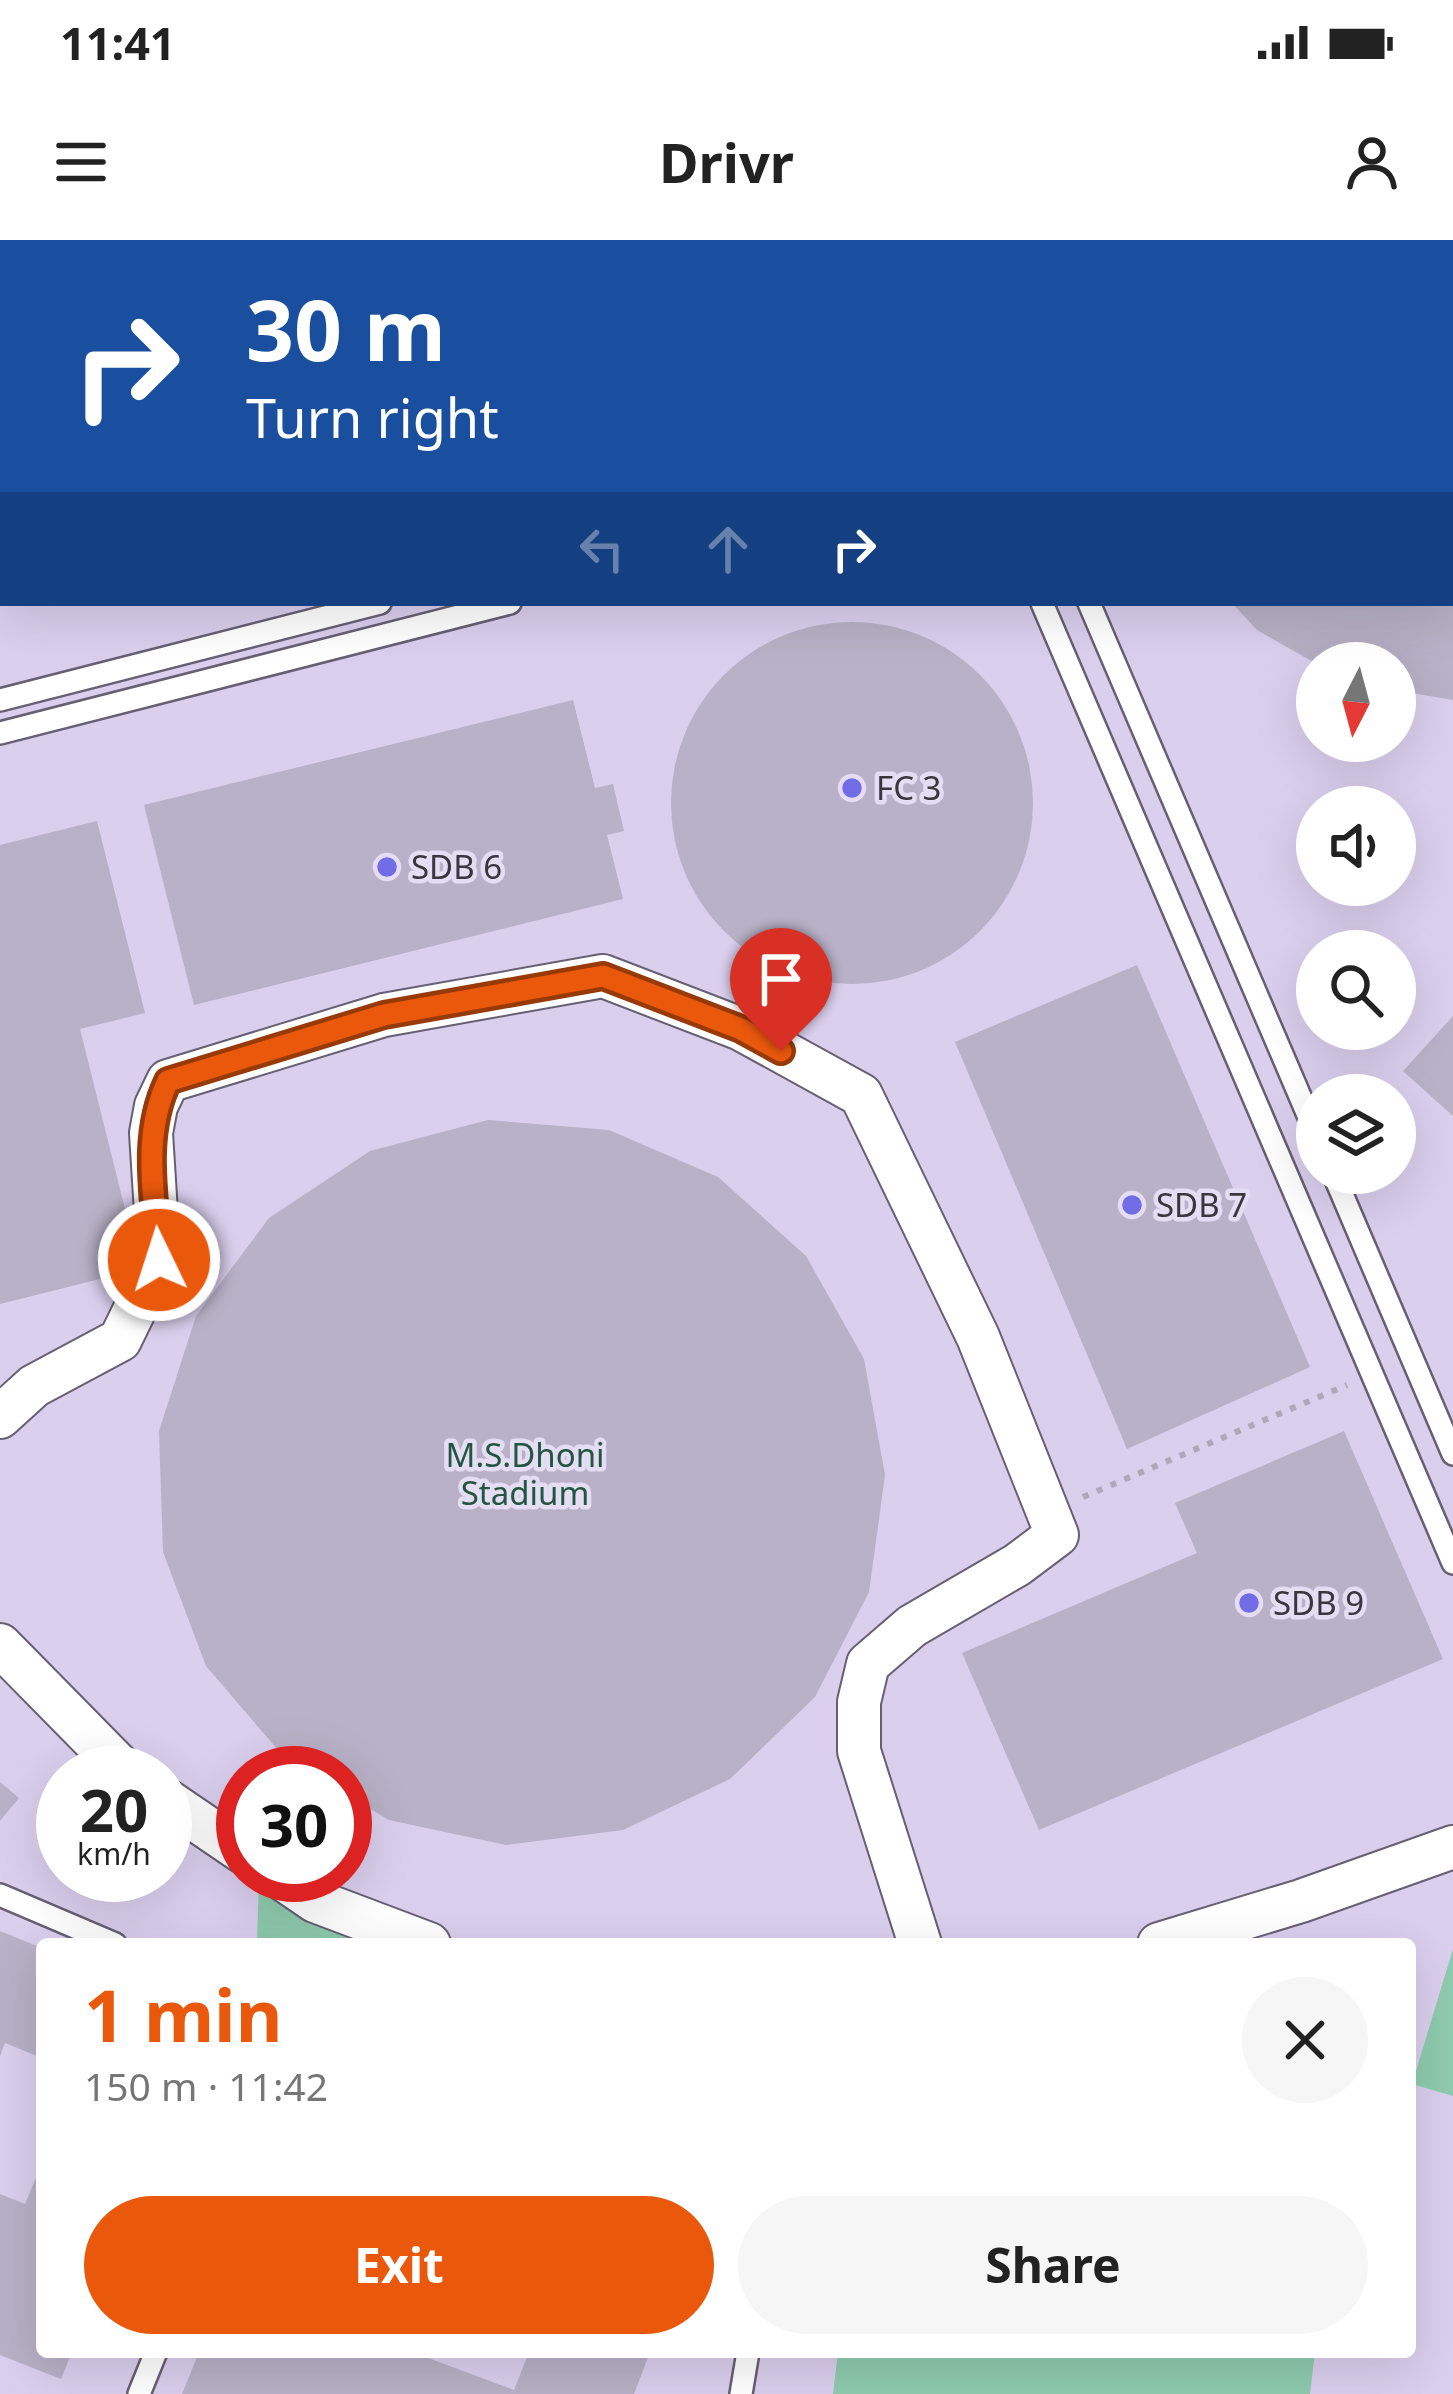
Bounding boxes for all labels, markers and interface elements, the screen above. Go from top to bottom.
text: 11:41 [60,12,176,73]
text: Drivr [659,125,794,199]
icon: menu [48,129,114,195]
icon: person [1339,129,1405,195]
text: 30 m [246,271,446,386]
icon: right [48,288,204,444]
text: Turn right [246,380,499,454]
icon: left [569,516,635,582]
icon: ahead [695,516,761,582]
icon: right [821,516,887,582]
north arrow [1296,642,1416,762]
map controls [1296,642,1416,1194]
place label: FC 3 [876,765,941,810]
marker: FC 3 [839,775,865,801]
button: sound [1296,786,1416,906]
place label: SDB 6 [411,844,502,889]
marker: SDB 6 [374,854,400,880]
pin [730,928,832,1051]
button: search [1296,930,1416,1050]
icon: arrive [748,946,814,1012]
button: layers [1296,1074,1416,1194]
place label: SDB 7 [1156,1182,1247,1227]
marker: SDB 7 [1119,1192,1145,1218]
position arrow [96,1197,222,1323]
park label: M.S.Dhoni Stadium [445,1432,605,1515]
place label: SDB 9 [1273,1580,1364,1625]
marker: SDB 9 [1236,1590,1262,1616]
speed limit sign: 30 [216,1746,372,1902]
text: 20 [80,1768,148,1850]
text: km/h [77,1833,151,1874]
text: 1 min [84,1965,282,2063]
button: close [1242,1977,1368,2103]
text: 150 m · 11:42 [84,2059,328,2112]
button: Exit [84,2196,714,2334]
button: Share [738,2196,1368,2334]

